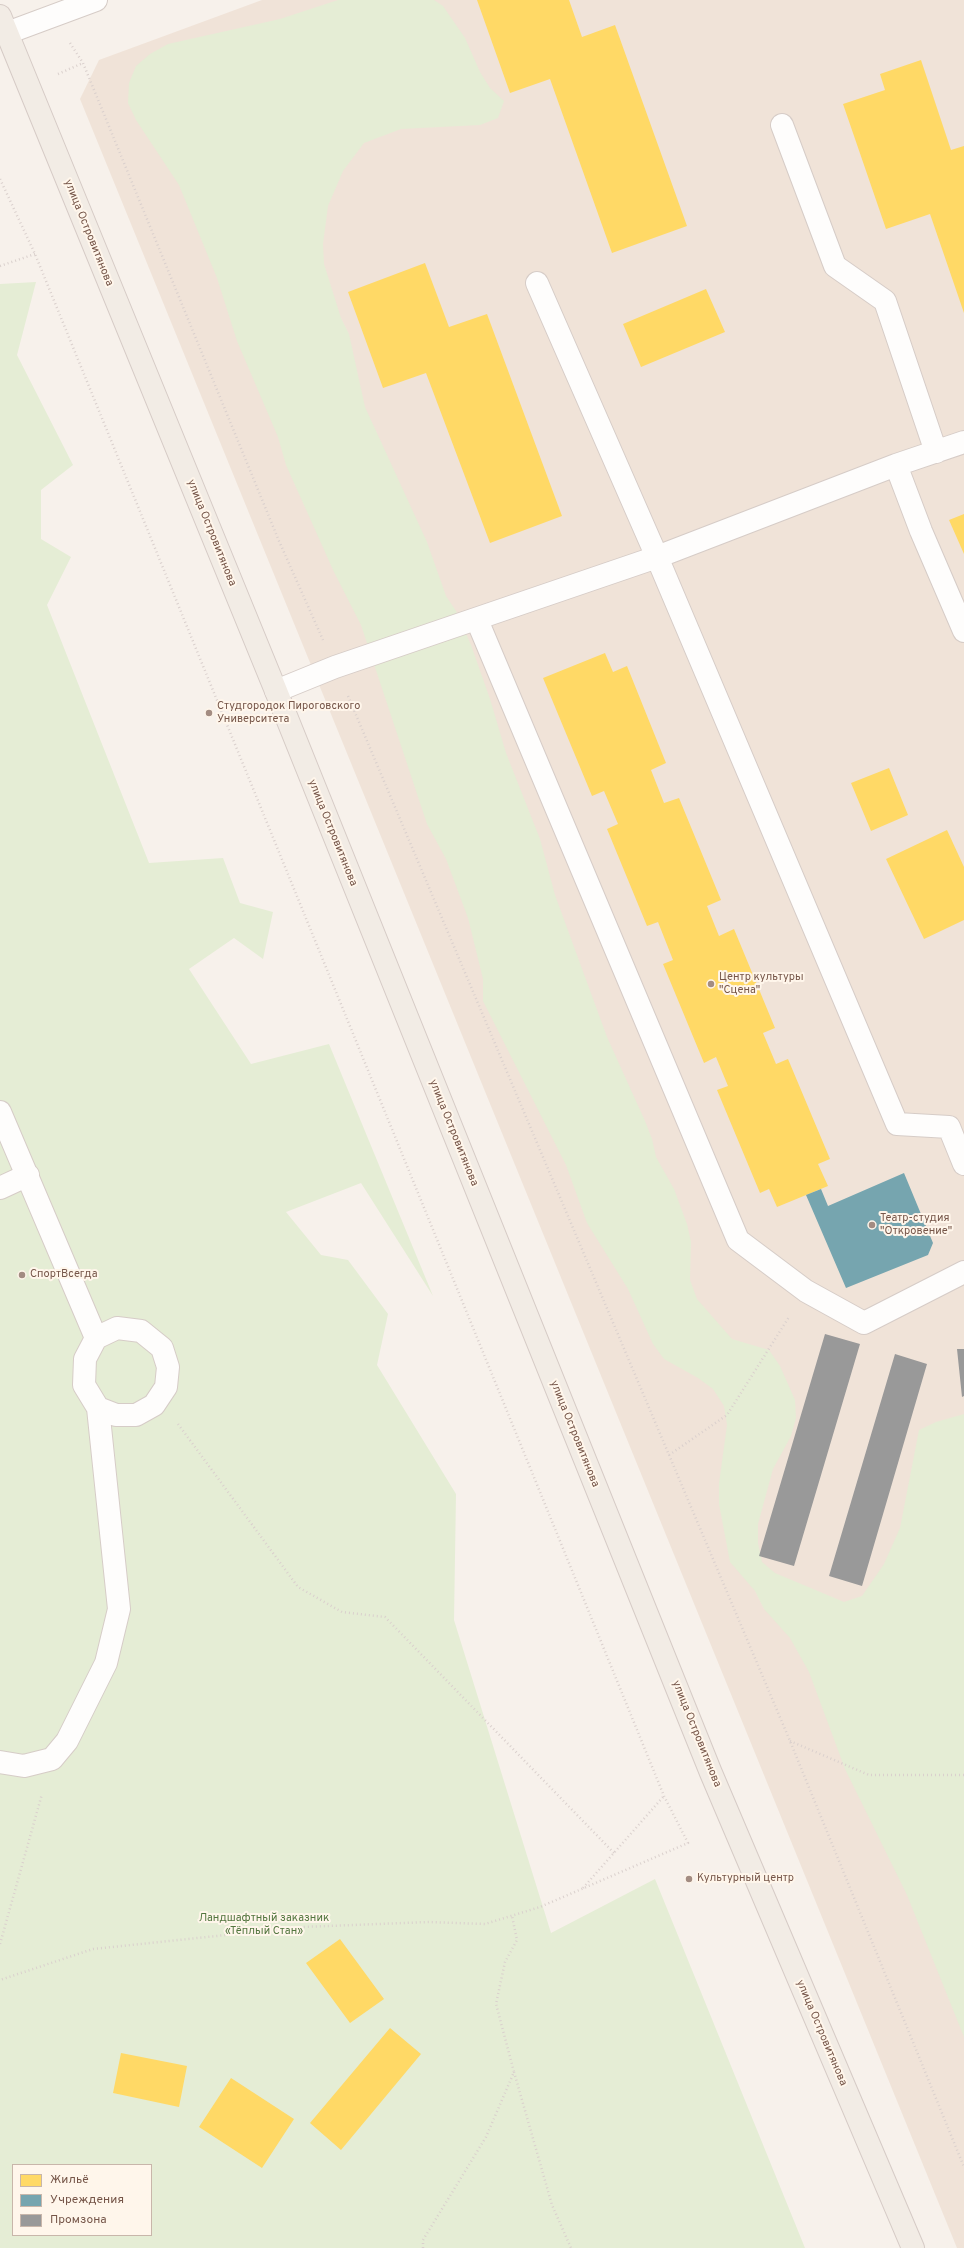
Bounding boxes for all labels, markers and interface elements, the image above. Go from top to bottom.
street label: улица Островитянова [61,178,115,288]
street label: улица Островитянова [184,478,238,588]
place label: Студгородок Пироговского Университета [217,700,360,726]
marker: Студгородок Пироговского Университета [204,708,214,718]
street label: улица Островитянова [305,778,359,888]
place label: Центр культуры "Сцена" [719,971,804,997]
marker: Центр культуры "Сцена" [706,979,716,989]
street label: улица Островитянова [426,1078,480,1188]
place label: Театр-студия "Откровение" [880,1212,952,1238]
marker: Театр-студия "Откровение" [867,1220,877,1230]
place label: СпортВсегда [30,1268,98,1282]
marker: СпортВсегда [17,1270,27,1280]
street label: улица Островитянова [547,1379,601,1489]
street label: улица Островитянова [669,1679,723,1789]
place label: Культурный центр [697,1872,794,1886]
marker: Культурный центр [684,1874,694,1884]
park label: Ландшафтный заказник «Тёплый Стан» [199,1912,329,1938]
street label: улица Островитянова [793,1978,849,2088]
legend [12,2164,152,2236]
text: Жильё [50,2172,89,2188]
text: Учреждения [50,2192,124,2208]
text: Промзона [50,2212,107,2228]

